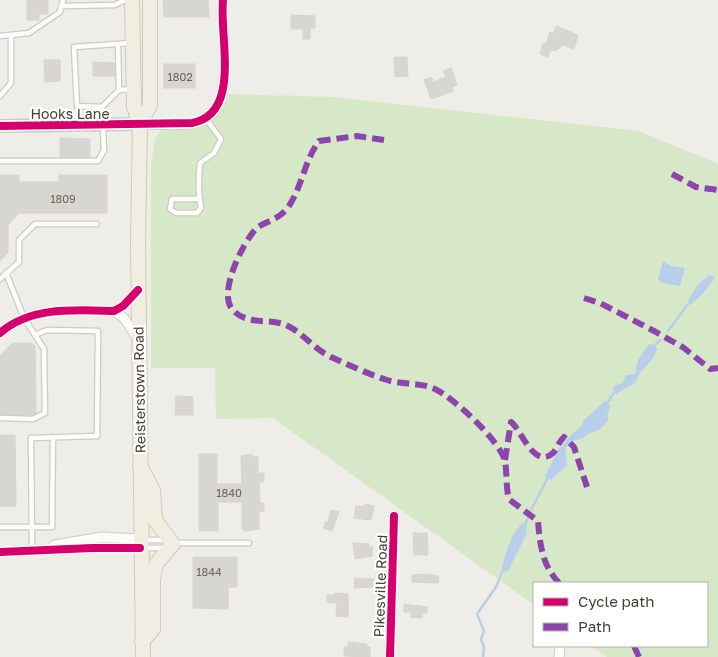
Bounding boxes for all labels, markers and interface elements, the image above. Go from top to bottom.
house number: 1802 [167,70,193,83]
street label: Hooks Lane [30,105,110,122]
house number: 1809 [50,192,76,205]
street label: Reisterstown Road [129,326,149,454]
house number: 1840 [216,486,242,499]
street label: Pikesville Road [370,535,390,637]
house number: 1844 [196,565,222,578]
legend [533,582,708,647]
text: Cycle path [578,592,654,610]
text: Path [578,617,611,635]

